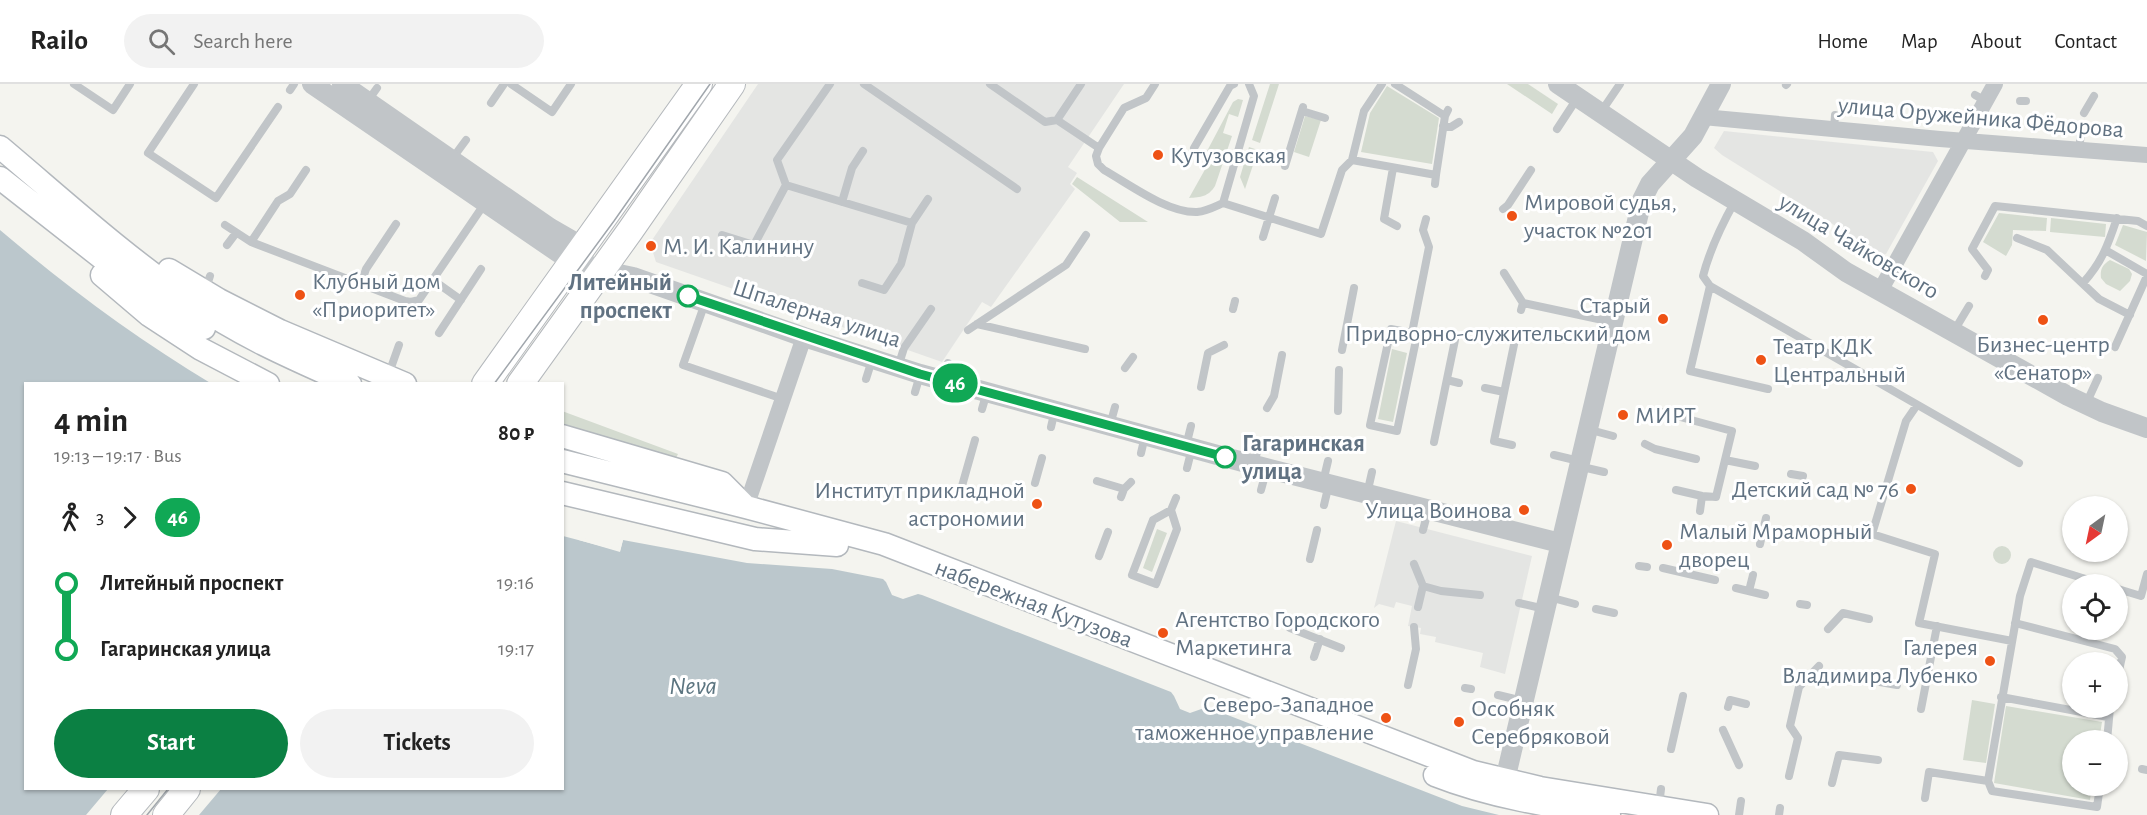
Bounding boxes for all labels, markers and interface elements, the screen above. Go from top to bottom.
search box [124,14,544,68]
icon: search [145,25,178,58]
text: Railo [30,27,88,55]
text: Search here [193,30,293,52]
text: Home [1817,31,1868,52]
text: Map [1901,31,1938,52]
text: About [1971,31,2021,52]
text: Contact [2054,31,2117,52]
street label: улица Оружейника Фёдорова [1836,93,2125,142]
place label: Кутузовская [1170,144,1286,168]
marker: Кутузовская [1151,148,1165,162]
street label: улица Чайковского [1773,189,1943,304]
place label: Мировой судья, участок №201 [1523,191,1677,243]
marker: Мировой судья, участок №201 [1505,209,1519,223]
place label: М. И. Калинину [663,235,815,259]
marker: М. И. Калинину [644,239,658,253]
place label: Клубный дом «Приоритет» [312,270,441,322]
place label: Литейный проспект [568,271,673,323]
street label: Шпалерная улица [729,275,904,353]
marker: Литейный проспект [677,285,699,307]
marker: Клубный дом «Приоритет» [293,288,307,302]
place label: Старый Придворно-служительский дом [1345,294,1651,346]
marker: Старый Придворно-служительский дом [1656,312,1670,326]
marker: Бизнес-центр «Сенатор» [2036,313,2050,327]
place label: Бизнес-центр «Сенатор» [1976,333,2110,385]
place label: Театр КДК Центральный [1773,335,1906,387]
marker: Театр КДК Центральный [1754,353,1768,367]
line badge: 46 [928,364,982,402]
text: 46 [945,373,965,394]
place label: МИРТ [1635,404,1697,428]
text: 4 min [54,405,128,438]
marker: МИРТ [1616,408,1630,422]
text: 80 ₽ [498,422,534,444]
place label: Гагаринская улица [1241,432,1365,484]
text: 19:13 – 19:17 · Bus [54,446,182,466]
marker: Гагаринская улица [1214,446,1236,468]
place label: Детский сад № 76 [1732,478,1899,502]
place label: Институт прикладной астрономии [814,479,1025,531]
marker: Детский сад № 76 [1904,482,1918,496]
north arrow [2062,496,2128,562]
map controls [2062,496,2128,796]
marker: Институт прикладной астрономии [1030,497,1044,511]
place label: Улица Воинова [1365,499,1512,523]
icon: walk [54,501,87,534]
icon: forward [113,501,146,534]
marker: Улица Воинова [1517,503,1531,517]
text: 3 [96,507,104,527]
text: 46 [167,507,188,528]
place label: Малый Мраморный дворец [1679,520,1872,572]
marker: Малый Мраморный дворец [1660,538,1674,552]
street label: набережная Кутузова [932,555,1136,653]
text: Литейный проспект [100,572,283,594]
text: 19:16 [497,573,534,593]
button: locate [2062,574,2128,640]
place label: Агентство Городского Маркетинга [1175,608,1380,660]
marker: Агентство Городского Маркетинга [1156,626,1170,640]
place label: Галерея Владимира Лубенко [1782,636,1978,688]
text: Гагаринская улица [100,638,271,660]
text: 19:17 [498,639,534,659]
button: + [2062,652,2128,718]
marker: Галерея Владимира Лубенко [1983,654,1997,668]
water label: Neva [669,673,717,699]
place label: Северо-Западное таможенное управление [1134,693,1374,745]
place label: Особняк Серебряковой [1471,697,1610,749]
button: Start [54,709,288,778]
button: Tickets [300,709,534,778]
marker: Северо-Западное таможенное управление [1379,711,1393,725]
marker: Особняк Серебряковой [1452,715,1466,729]
button: − [2062,730,2128,796]

